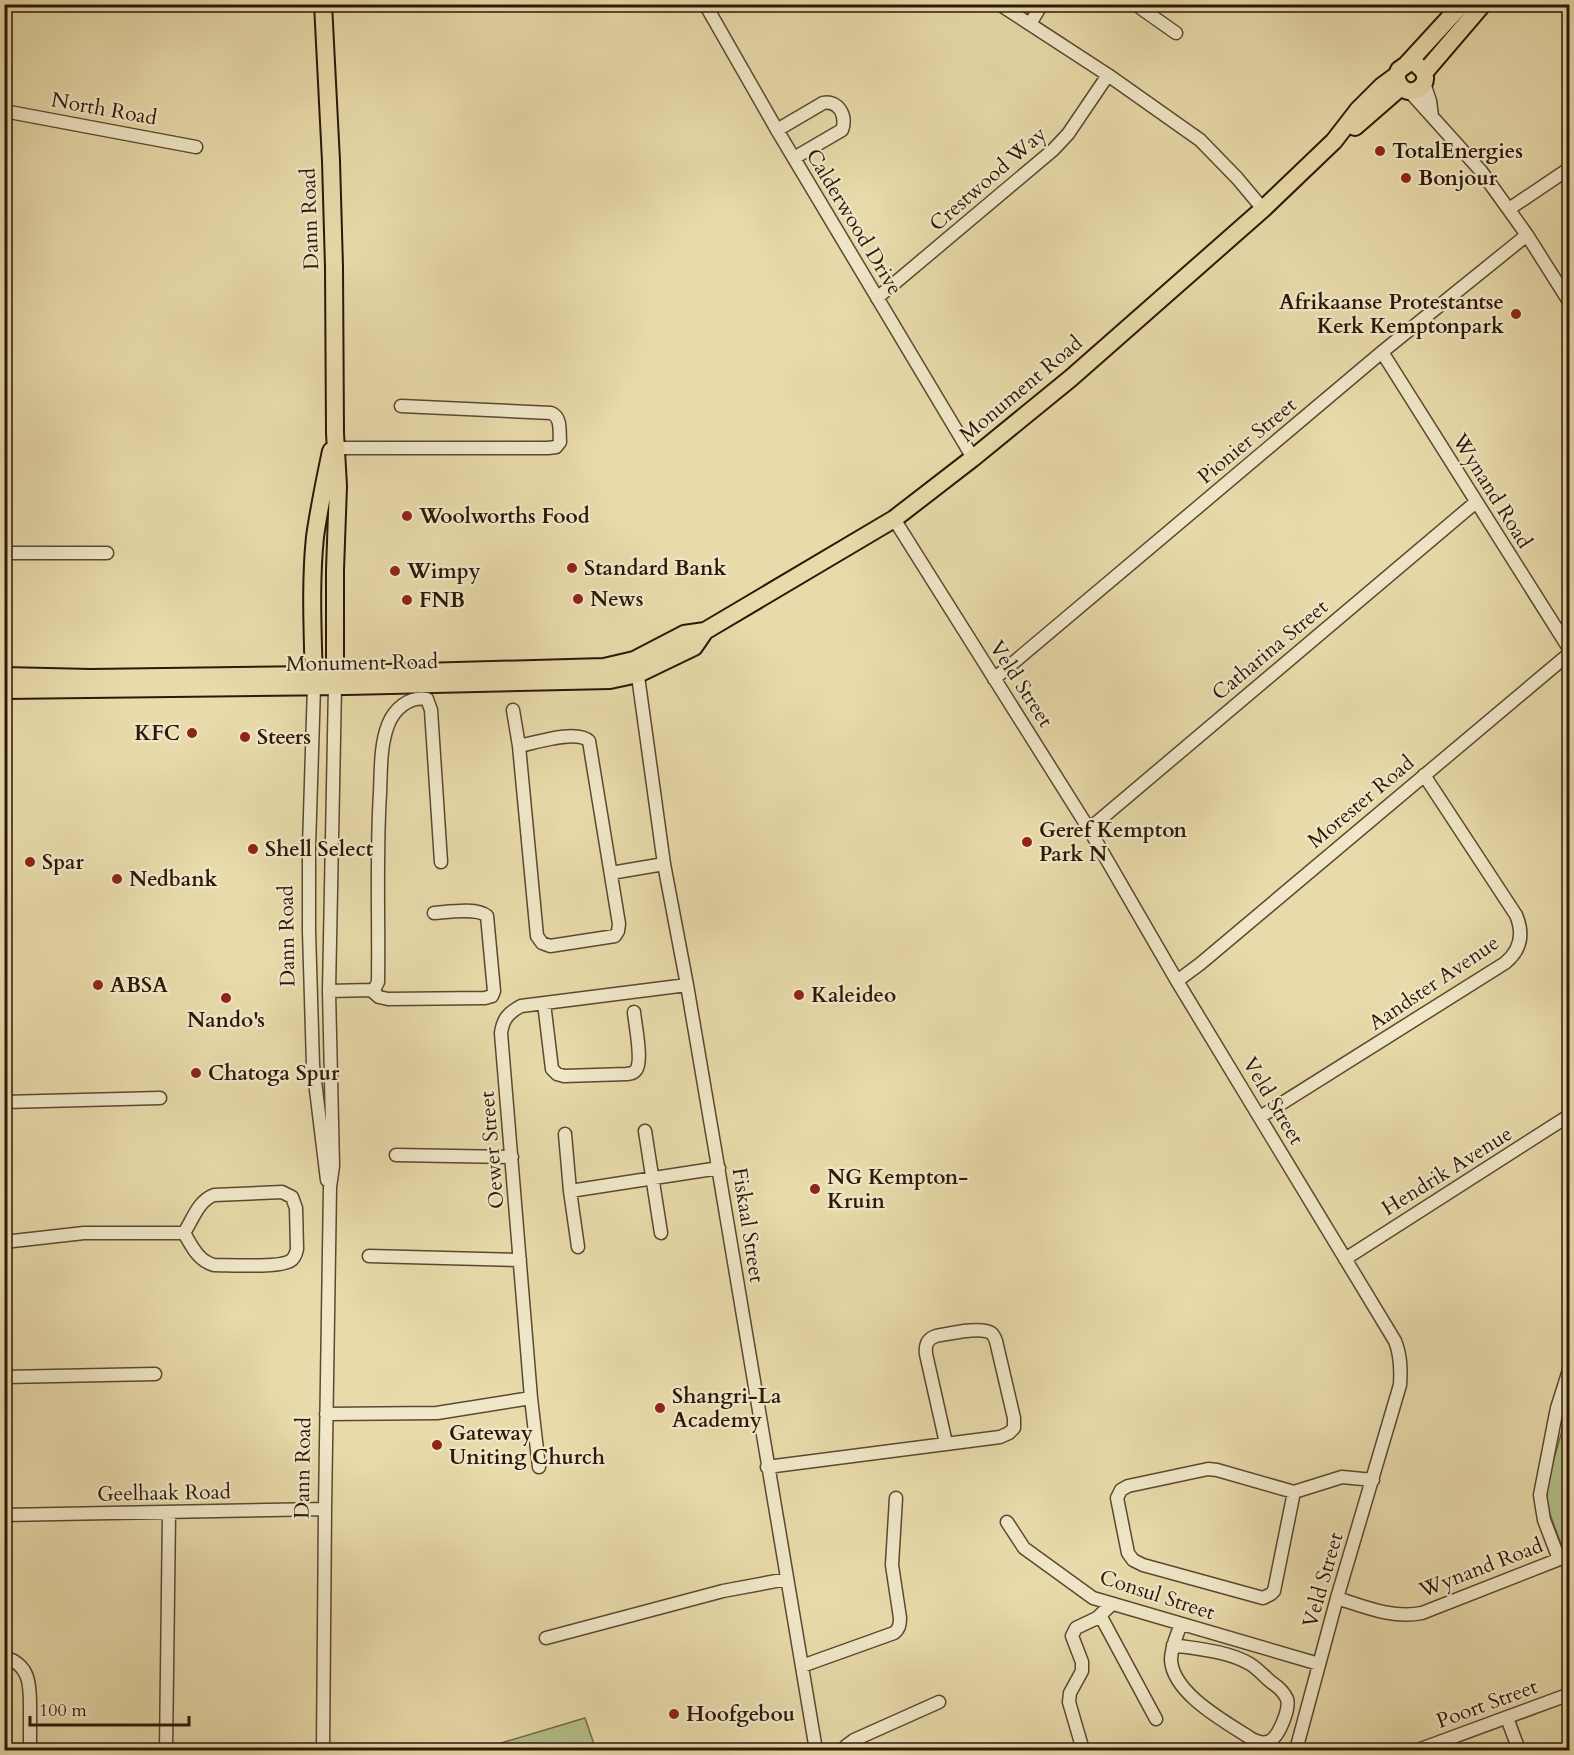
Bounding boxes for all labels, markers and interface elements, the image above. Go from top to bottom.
street label: North Road [49,85,159,133]
street label: Crestwood Way [923,120,1053,238]
place label: TotalEnergies [1392,137,1523,166]
street label: Calderwood Drive [799,143,909,301]
marker: TotalEnergies [1373,144,1387,158]
place label: Bonjour [1418,164,1498,193]
street label: Dann Road [294,168,326,270]
marker: Bonjour [1399,171,1413,185]
place label: Afrikaanse Protestantse Kerk Kemptonpark [1279,288,1504,341]
marker: Afrikaanse Protestantse Kerk Kemptonpark [1509,307,1523,321]
street label: Monument Road [953,329,1089,449]
street label: Pionier Street [1191,391,1303,491]
street label: Wynand Road [1445,427,1539,554]
place label: Woolworths Food [418,502,590,531]
marker: Woolworths Food [400,509,414,523]
place label: Standard Bank [584,554,727,583]
place label: Wimpy [406,557,481,586]
marker: Standard Bank [565,561,579,575]
marker: Wimpy [388,564,402,578]
place label: News [590,585,643,614]
place label: FNB [419,586,465,615]
marker: News [571,592,585,606]
marker: FNB [400,593,414,607]
street label: Catharina Street [1206,593,1334,707]
street label: Veld Street [982,635,1060,733]
street label: Monument Road [286,647,438,679]
place label: KFC [134,719,180,748]
place label: Steers [257,723,311,752]
marker: KFC [185,726,199,740]
marker: Steers [238,730,252,744]
street label: Morester Road [1302,749,1420,855]
place label: Geref Kempton Park N [1039,816,1187,869]
place label: Shell Select [265,835,374,864]
marker: Geref Kempton Park N [1020,835,1034,849]
marker: Shell Select [246,842,260,856]
place label: Spar [42,848,85,877]
marker: Spar [23,855,37,869]
place label: Nedbank [129,865,218,894]
marker: Nedbank [110,872,124,886]
street label: Dann Road [272,885,302,987]
street label: Aandster Avenue [1363,929,1505,1037]
place label: ABSA [110,971,168,1000]
marker: ABSA [91,978,105,992]
place label: Kaleideo [811,981,896,1010]
marker: Kaleideo [792,988,806,1002]
marker: Nando's [219,991,233,1005]
place label: Nando's [187,1006,265,1035]
street label: Veld Street [1235,1052,1311,1151]
place label: Chatoga Spur [208,1059,340,1088]
marker: Chatoga Spur [189,1066,203,1080]
street label: Oewer Street [472,1090,512,1210]
street label: Hendrik Avenue [1376,1119,1518,1223]
place label: NG Kempton- Kruin [827,1163,968,1216]
street label: Fiskaal Street [725,1166,771,1285]
marker: NG Kempton- Kruin [808,1182,822,1196]
place label: Shangri-La Academy [672,1382,782,1435]
marker: Shangri-La Academy [653,1401,667,1415]
street label: Dann Road [288,1417,318,1519]
place label: Gateway Uniting Church [449,1419,605,1472]
marker: Gateway Uniting Church [430,1438,444,1452]
street label: Geelhaak Road [97,1477,231,1509]
street label: Veld Street [1296,1529,1350,1631]
street label: Wynand Road [1414,1531,1547,1605]
street label: Consul Street [1096,1563,1219,1627]
street label: Poort Street [1432,1672,1542,1736]
scale bar [30,1689,189,1727]
text: 100 m [39,1698,87,1723]
place label: Hoofgebou [686,1700,795,1729]
marker: Hoofgebou [667,1707,681,1721]

